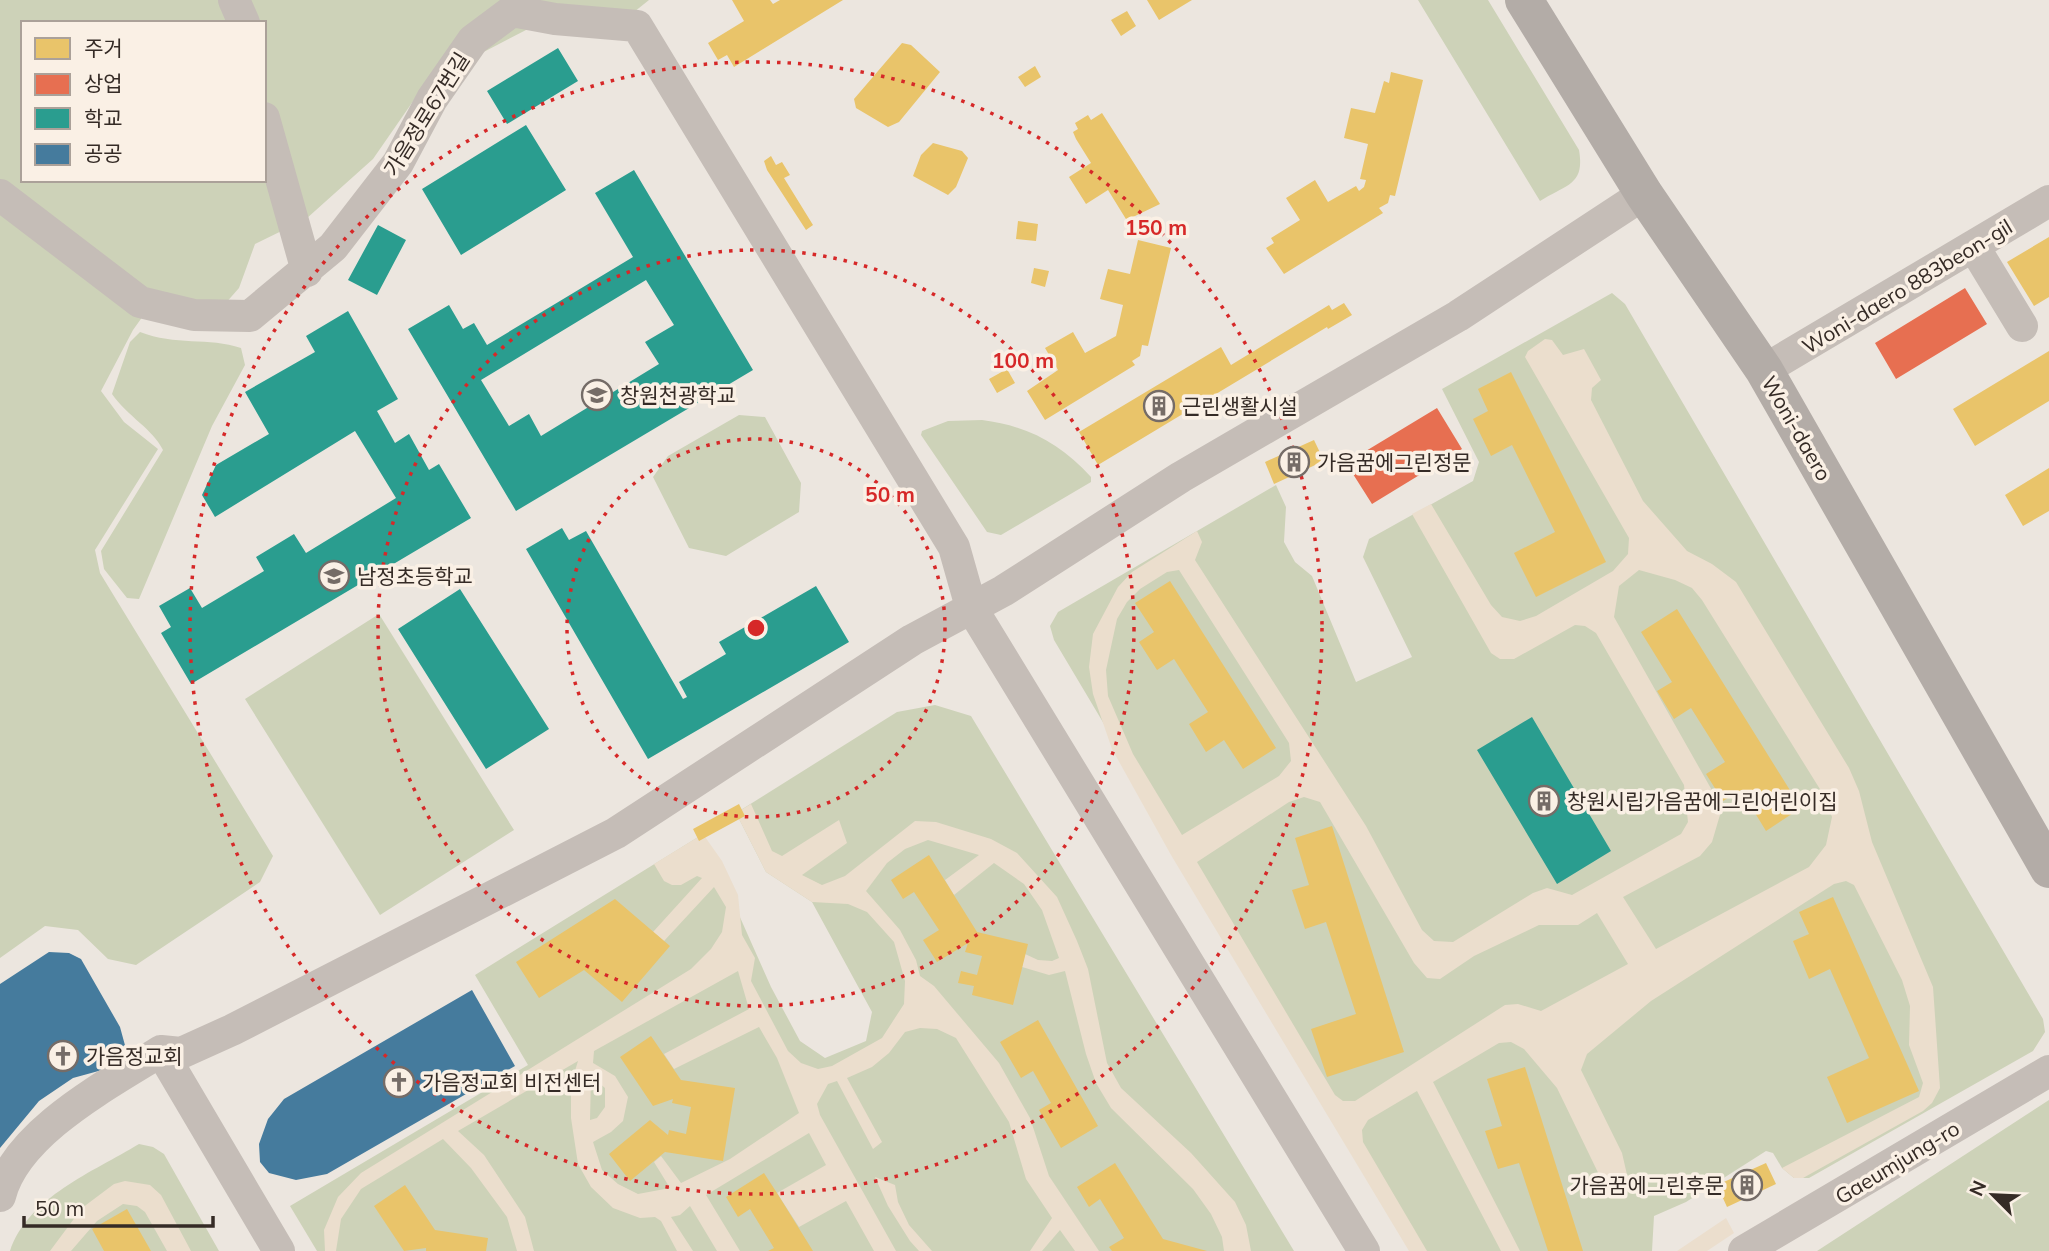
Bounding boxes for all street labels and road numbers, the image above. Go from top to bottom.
street label: 가음정로67번길 [378,47,474,181]
street label: Woni-daero 883beon-gil [1797,213,2017,359]
street label: Woni-daero [1757,371,1837,485]
street label: Gaeumjung-ro [1830,1115,1964,1209]

